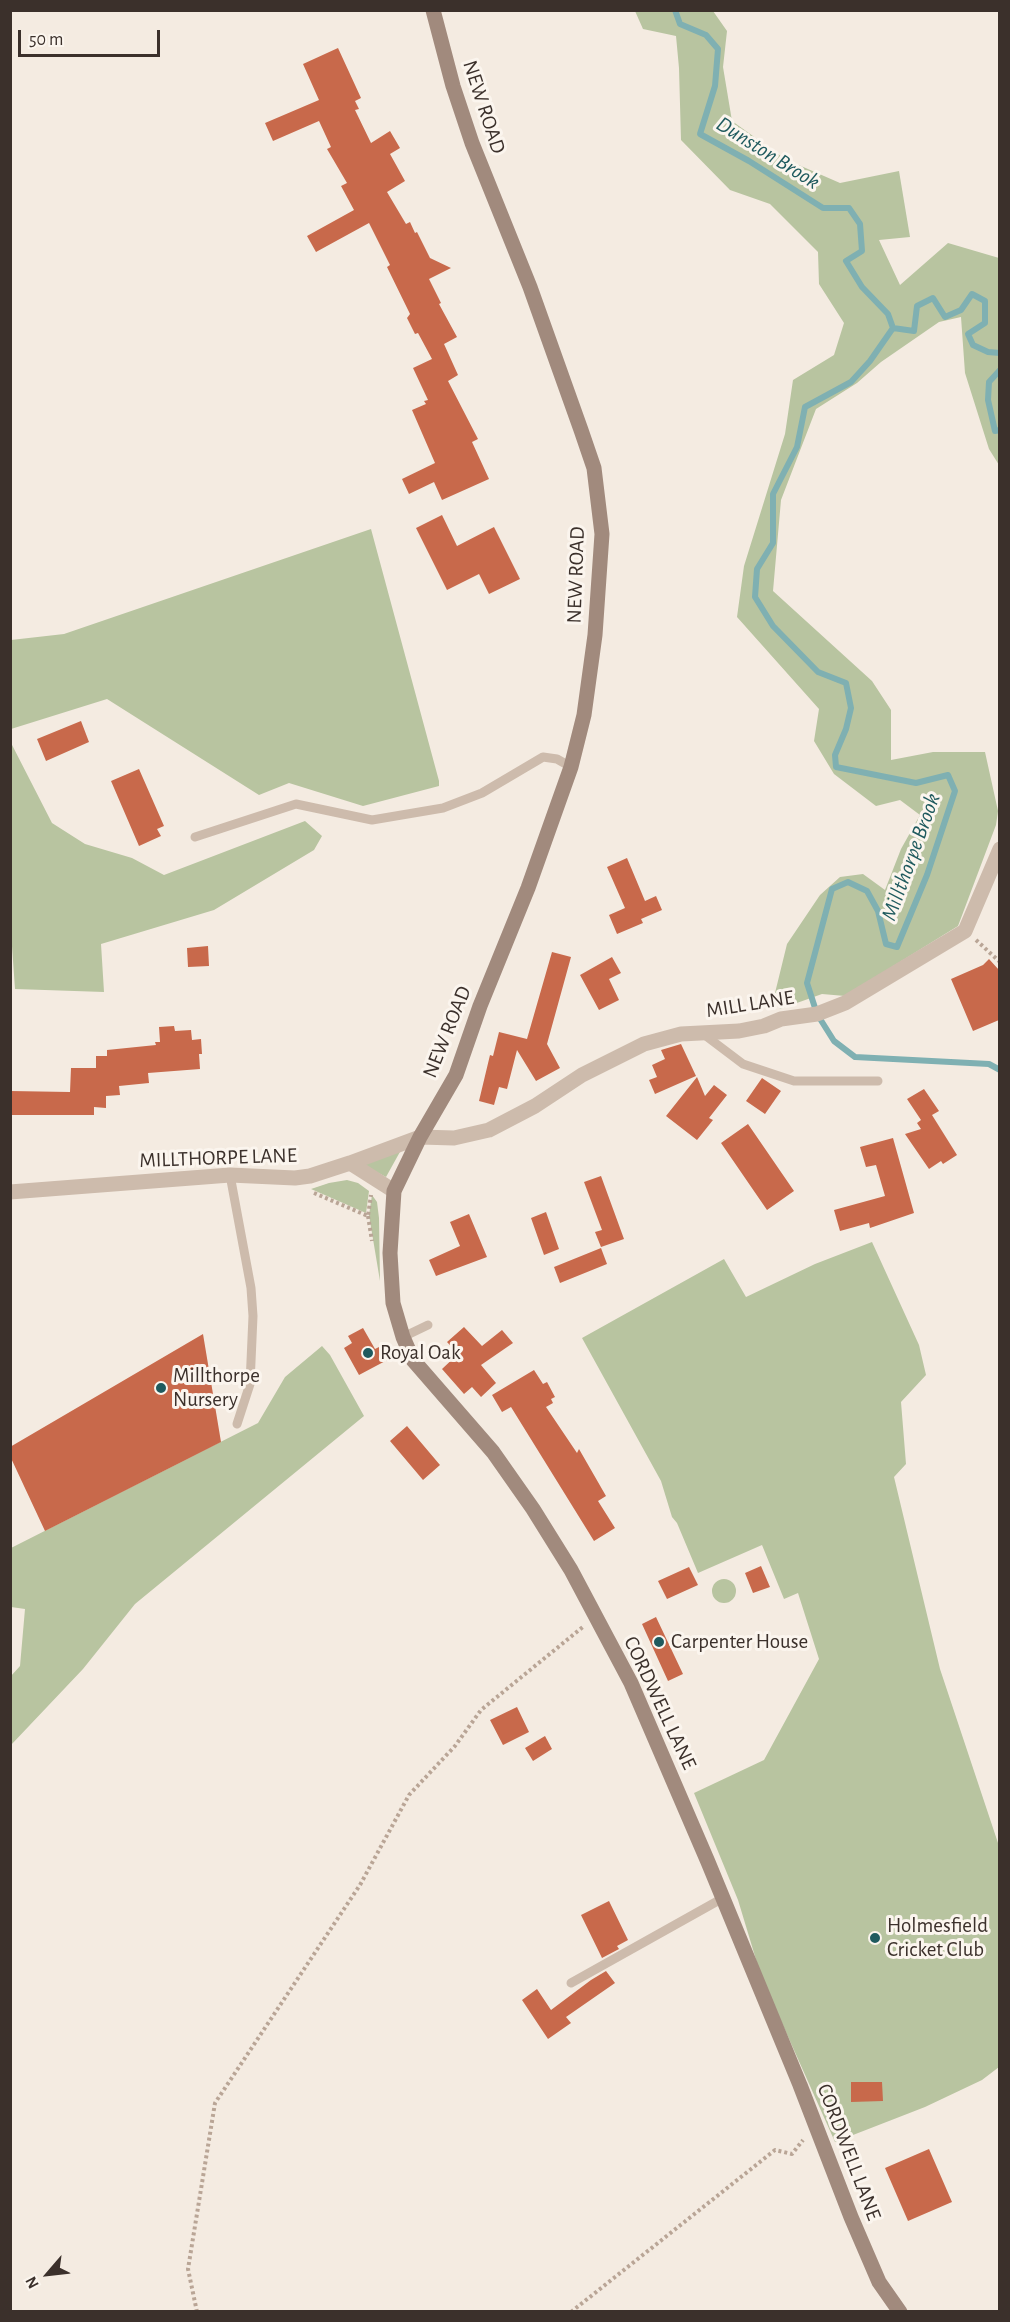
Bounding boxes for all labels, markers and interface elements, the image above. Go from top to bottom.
scale bar [21,18,164,56]
text: 50 m [29,31,63,49]
street label: NEW ROAD [457,57,511,157]
water label: Dunston Brook [711,111,825,195]
street label: NEW ROAD [562,526,590,624]
water label: Millthorpe Brook [876,790,946,924]
street label: NEW ROAD [417,982,477,1082]
street label: MILL LANE [704,985,796,1023]
street label: MILLTHORPE LANE [139,1143,297,1173]
place label: Royal Oak [380,1340,461,1366]
marker: Royal Oak [361,1346,375,1360]
place label: Millthorpe Nursery [173,1363,260,1413]
marker: Millthorpe Nursery [154,1381,168,1395]
place label: Carpenter House [671,1629,808,1655]
street label: CORDWELL LANE [618,1632,702,1774]
marker: Carpenter House [652,1635,666,1649]
place label: Holmesfield Cricket Club [887,1913,988,1963]
marker: Holmesfield Cricket Club [868,1931,882,1945]
street label: CORDWELL LANE [811,2080,887,2224]
north arrow [18,2244,78,2304]
text: N [22,2274,42,2291]

